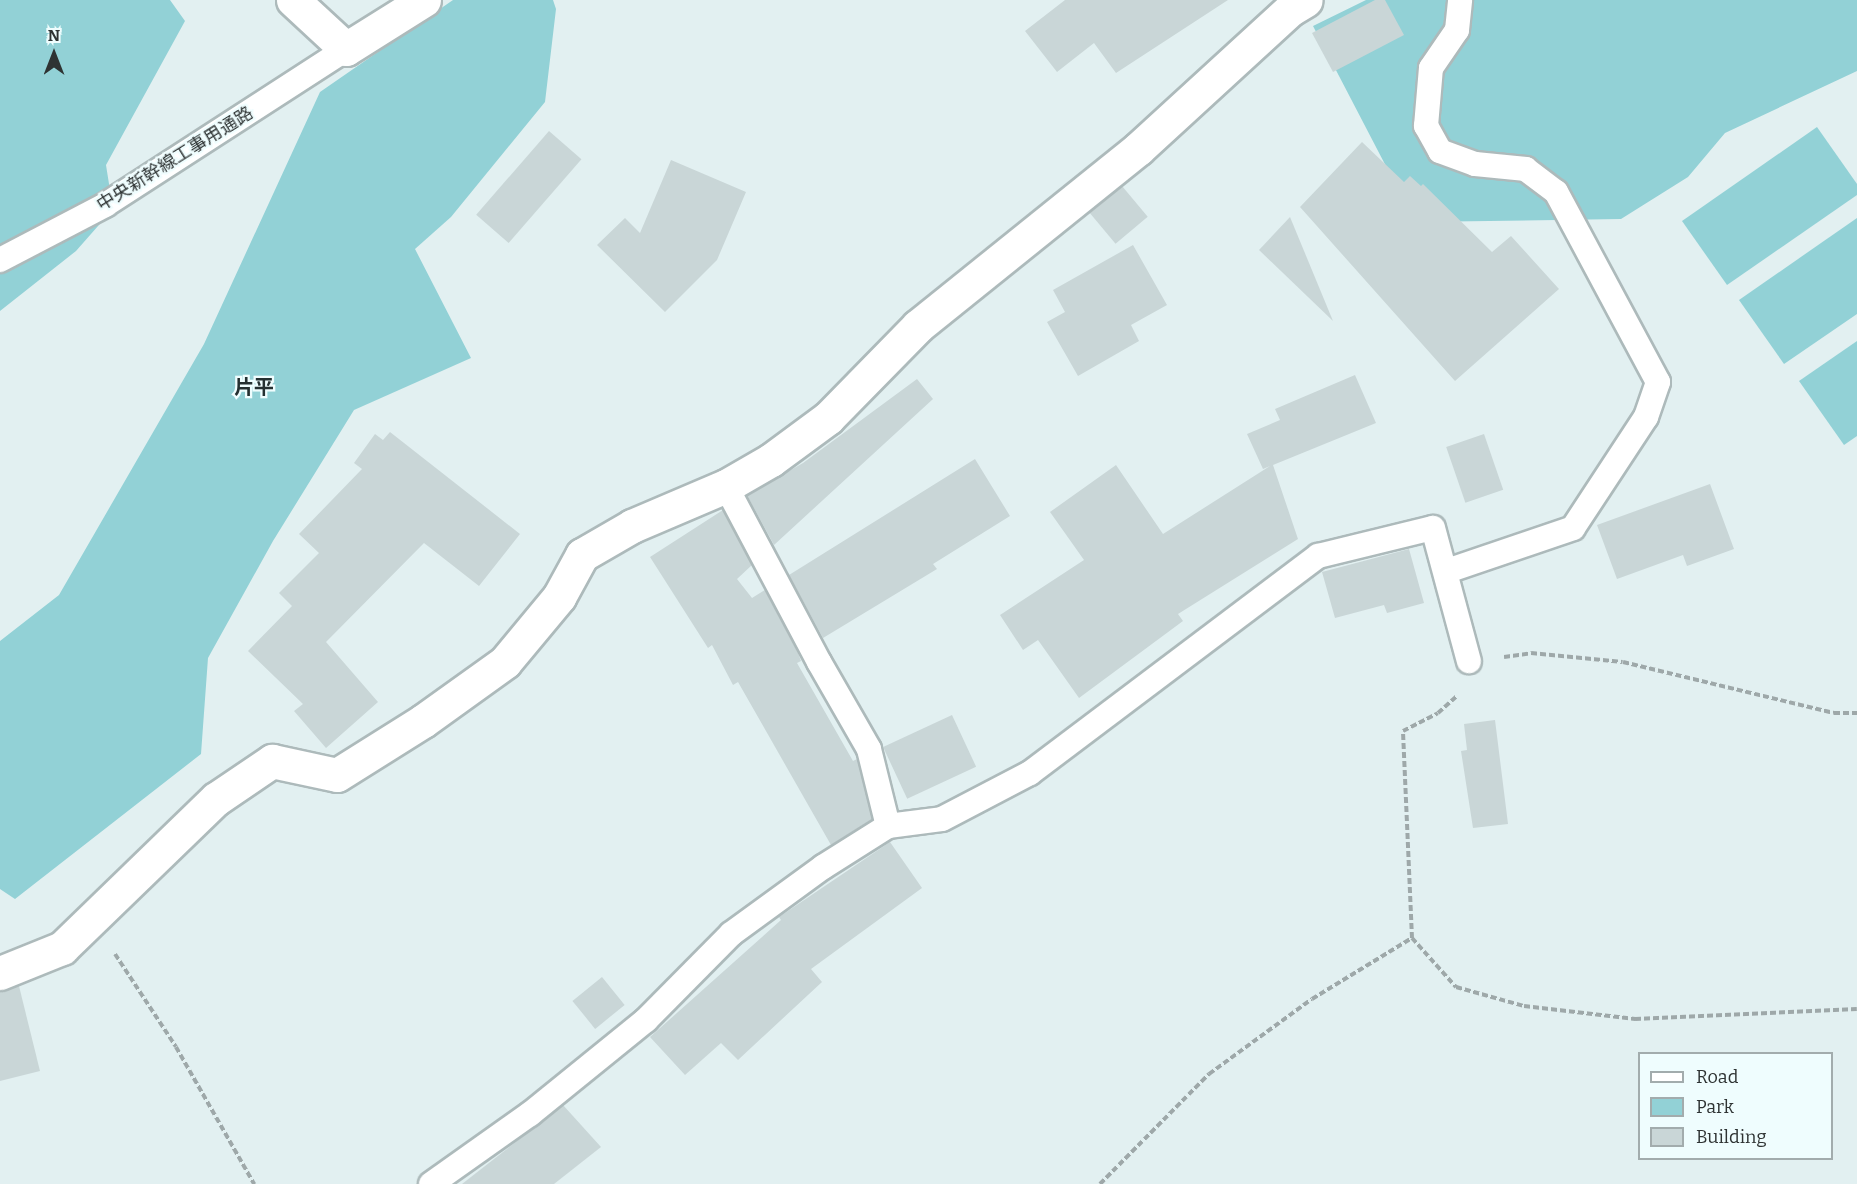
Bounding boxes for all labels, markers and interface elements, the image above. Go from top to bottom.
north arrow [24,24,84,84]
text: N [48,26,60,45]
street label: 中央新幹線工事用通路 [93,102,257,216]
district label: 片平 [234,375,274,399]
legend [1638,1052,1833,1160]
text: Road [1696,1066,1738,1088]
text: Park [1696,1096,1734,1118]
text: Building [1696,1126,1767,1148]

